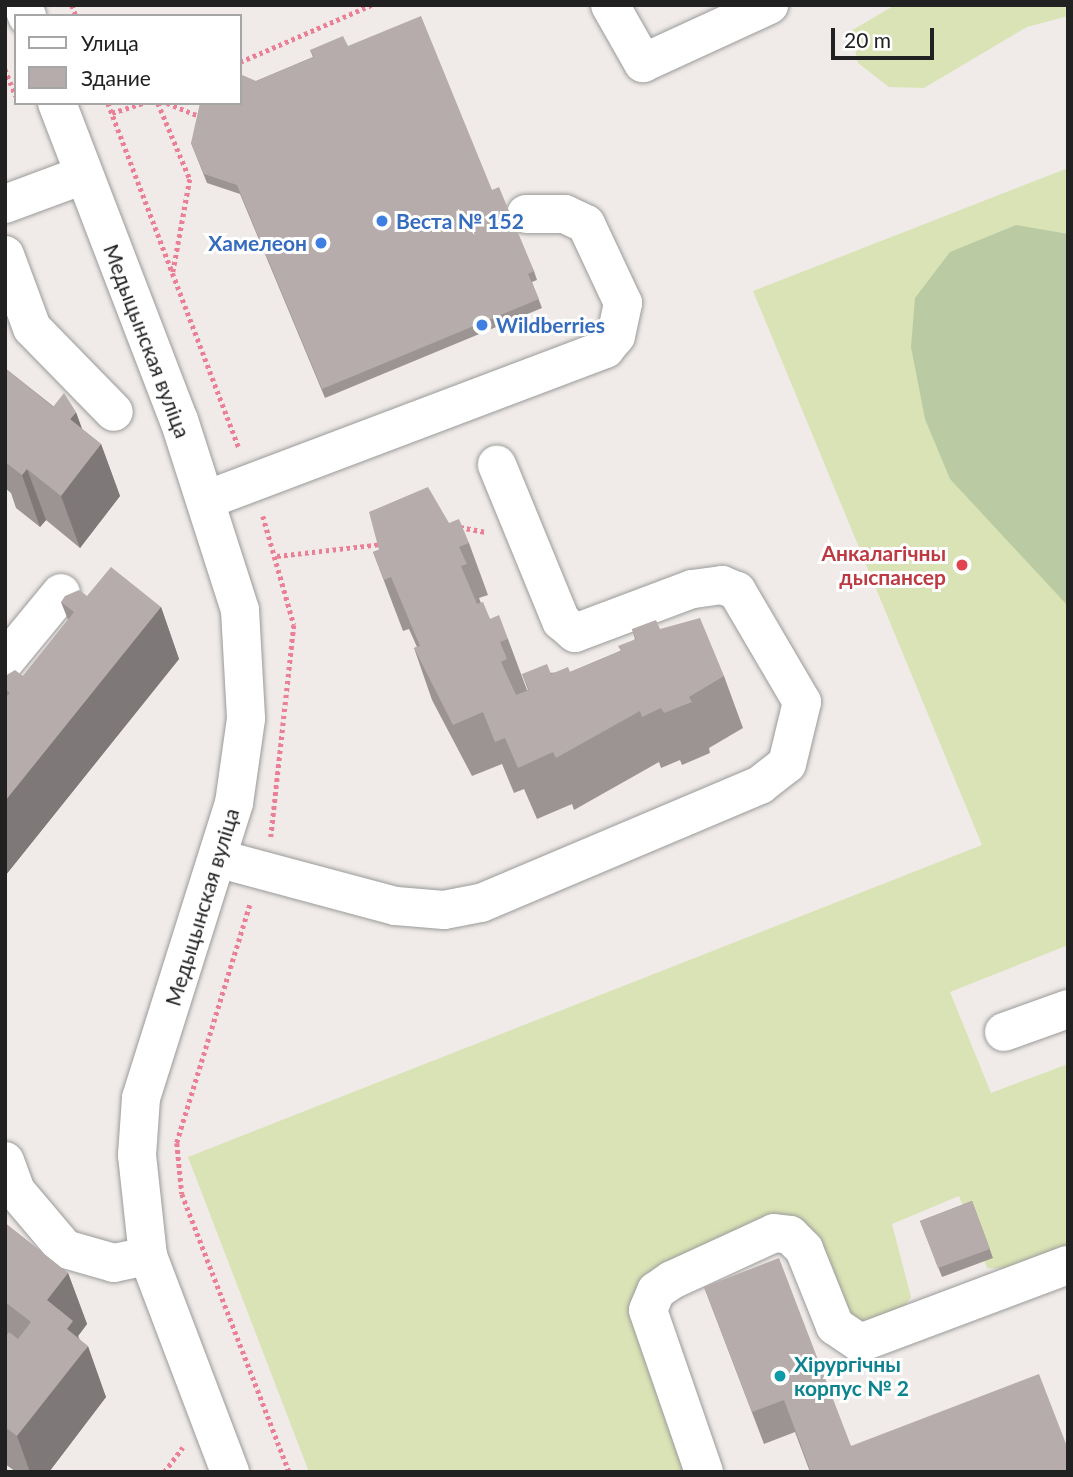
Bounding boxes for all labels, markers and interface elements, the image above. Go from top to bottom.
legend [14,14,242,105]
scale bar [835,14,938,58]
text: 20 m [844,27,891,52]
text: Улица [81,30,139,55]
text: Здание [81,65,151,90]
place label: Веста № 152 [396,208,524,234]
marker: Веста № 152 [374,213,390,229]
place label: Хамелеон [208,230,307,256]
marker: Хамелеон [313,235,329,251]
street label: Медыцынская вуліца [98,241,196,441]
place label: Wildberries [496,312,605,338]
marker: Wildberries [474,317,490,333]
place label: Анкалагічны дыспансер [822,540,946,590]
marker: Анкалагічны дыспансер [952,555,972,575]
street label: Медыцынская вуліца [160,805,244,1009]
place label: Хірургічны корпус № 2 [794,1351,909,1401]
marker: Хірургічны корпус № 2 [772,1368,788,1384]

